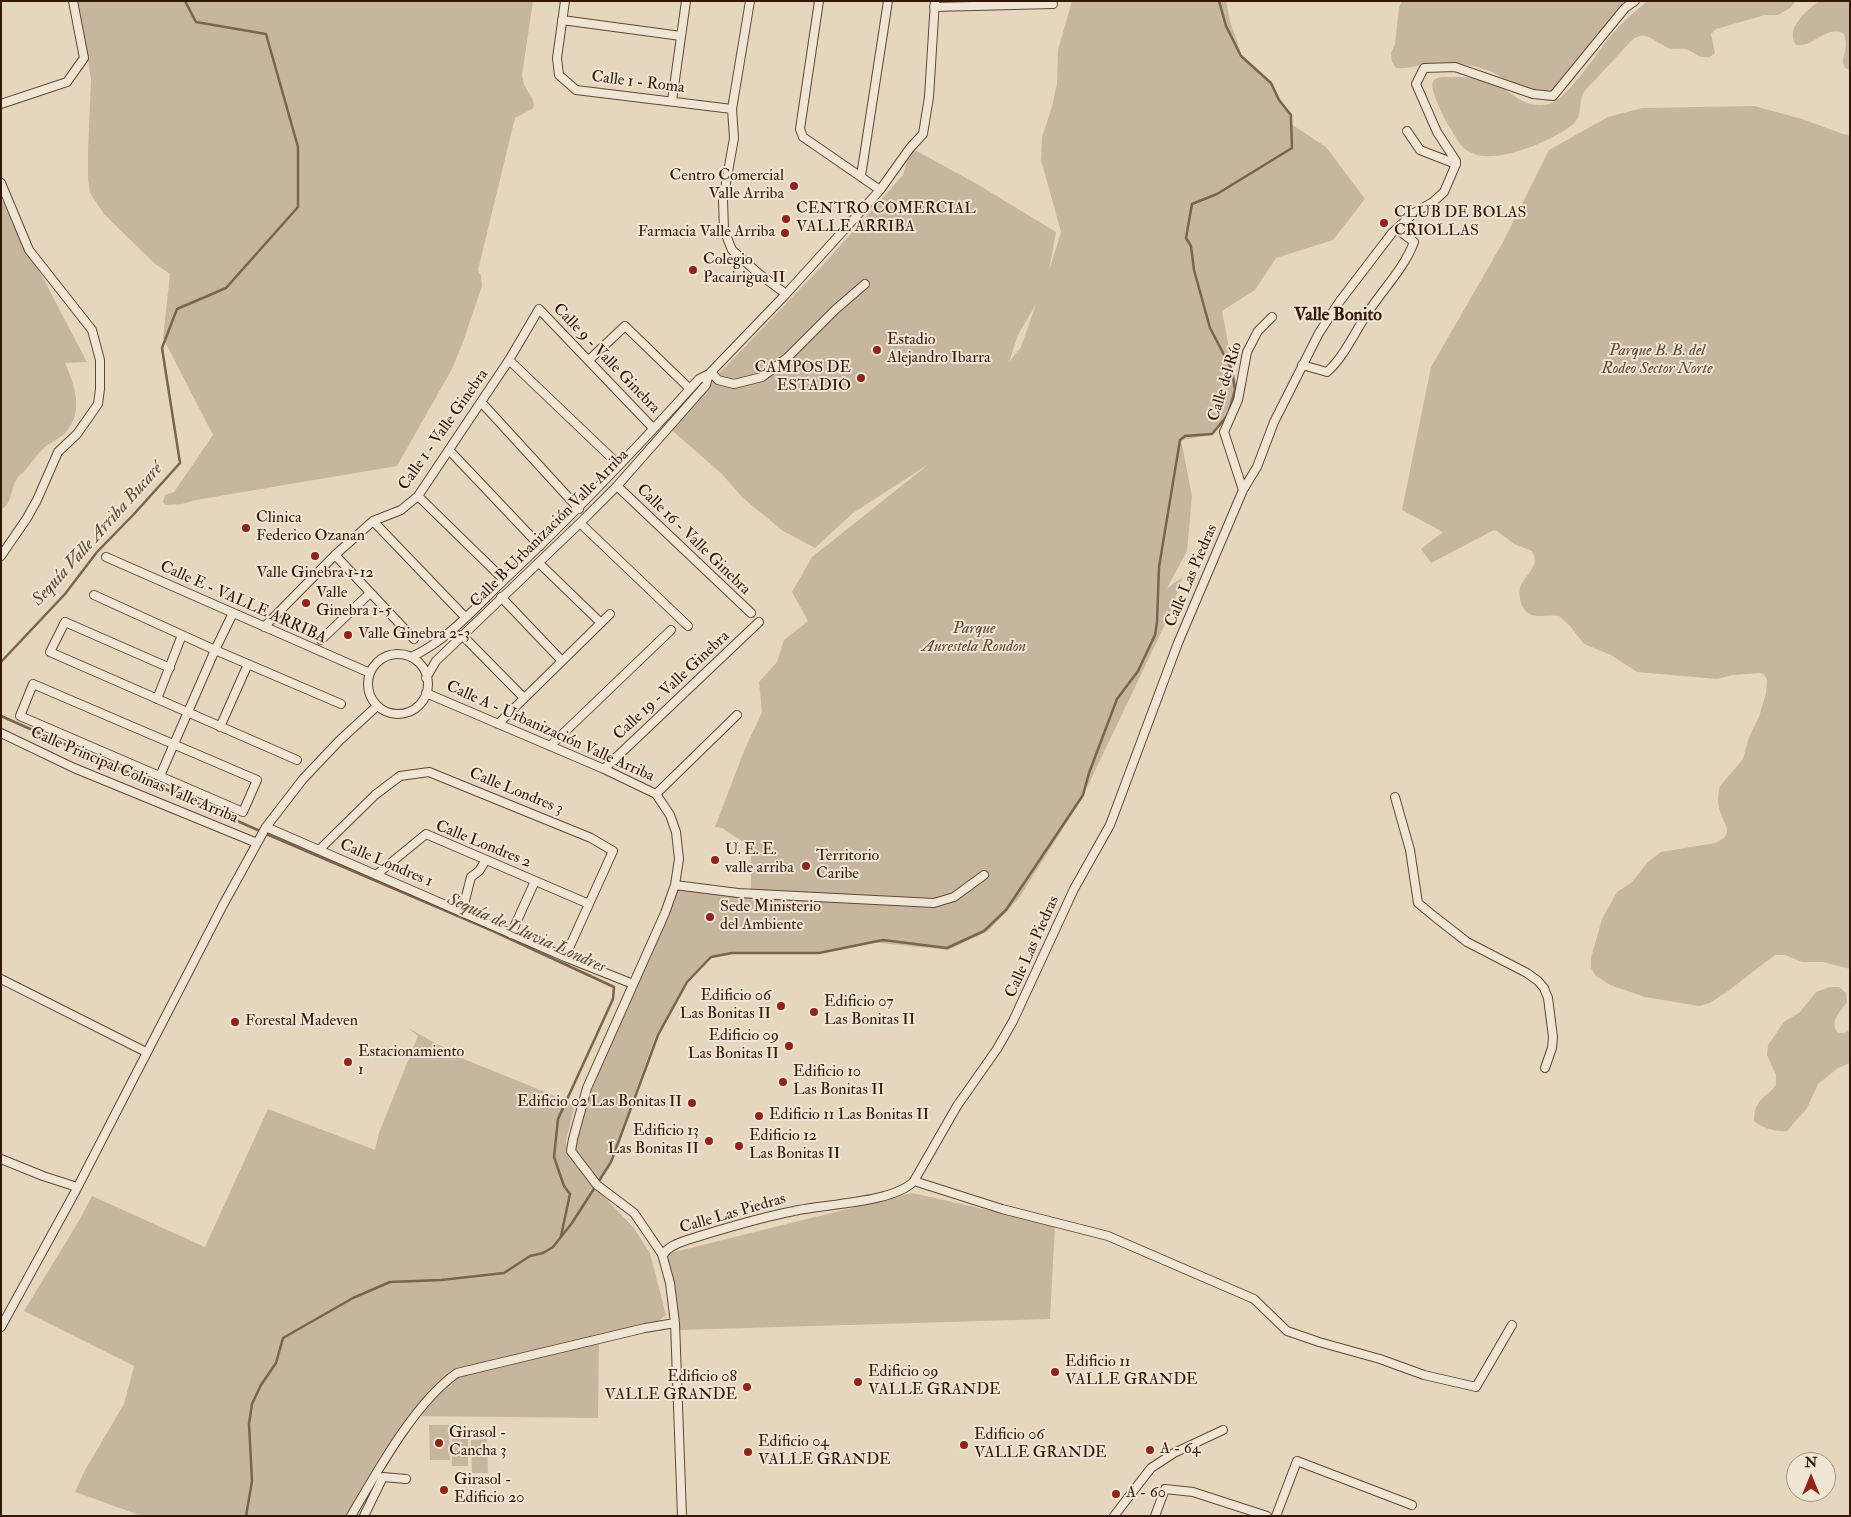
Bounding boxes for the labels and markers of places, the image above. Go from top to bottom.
place label: Centro Comercial Valle Arriba [670,167,784,205]
marker: Centro Comercial Valle Arriba [788,180,800,192]
place label: CENTRO COMERCIAL VALLE ARRIBA [796,200,976,238]
place label: CLUB DE BOLAS CRIOLLAS [1394,204,1526,242]
marker: CENTRO COMERCIAL VALLE ARRIBA [780,213,792,225]
marker: CLUB DE BOLAS CRIOLLAS [1378,217,1390,229]
place label: Farmacia Valle Arriba [638,223,775,243]
marker: Farmacia Valle Arriba [779,227,791,239]
place label: Colegio Pacairigua II [703,251,785,289]
marker: Colegio Pacairigua II [687,264,699,276]
place label: Estadio Alejandro Ibarra [887,331,991,369]
marker: Estadio Alejandro Ibarra [871,344,883,356]
place label: CAMPOS DE ESTADIO [755,359,851,397]
marker: CAMPOS DE ESTADIO [855,372,867,384]
place label: Clinica Federico Ozanan [256,509,365,547]
marker: Clinica Federico Ozanan [240,522,252,534]
marker: Valle Ginebra 1-12 [309,550,321,562]
place label: Valle Ginebra 1-12 [256,564,374,584]
place label: Valle Ginebra 1-5 [316,584,392,622]
marker: Valle Ginebra 1-5 [300,597,312,609]
place label: Valle Ginebra 2-3 [358,625,470,645]
marker: Valle Ginebra 2-3 [342,629,354,641]
place label: U. E. E. valle arriba [725,841,794,879]
place label: Territorio Caribe [816,847,879,885]
marker: U. E. E. valle arriba [709,854,721,866]
marker: Territorio Caribe [800,860,812,872]
place label: Sede Ministerio del Ambiente [720,898,821,936]
marker: Sede Ministerio del Ambiente [704,911,716,923]
place label: Edificio 06 Las Bonitas II [680,987,771,1025]
place label: Edificio 07 Las Bonitas II [824,993,915,1031]
marker: Edificio 06 Las Bonitas II [775,1000,787,1012]
marker: Edificio 07 Las Bonitas II [808,1006,820,1018]
place label: Forestal Madeven [245,1012,358,1032]
marker: Forestal Madeven [229,1016,241,1028]
place label: Edificio 09 Las Bonitas II [688,1027,779,1065]
marker: Edificio 09 Las Bonitas II [783,1040,795,1052]
place label: Estacionamiento 1 [358,1043,464,1081]
marker: Estacionamiento 1 [342,1056,354,1068]
place label: Edificio 10 Las Bonitas II [793,1063,884,1101]
marker: Edificio 10 Las Bonitas II [777,1076,789,1088]
place label: Edificio 02 Las Bonitas II [517,1093,682,1113]
marker: Edificio 02 Las Bonitas II [686,1097,698,1109]
place label: Edificio 11 Las Bonitas II [769,1106,929,1126]
marker: Edificio 11 Las Bonitas II [753,1110,765,1122]
place label: Edificio 13 Las Bonitas II [608,1122,699,1160]
place label: Edificio 12 Las Bonitas II [749,1127,840,1165]
marker: Edificio 13 Las Bonitas II [703,1135,715,1147]
marker: Edificio 12 Las Bonitas II [733,1140,745,1152]
place label: Edificio 11 VALLE GRANDE [1065,1353,1198,1391]
place label: Edificio 09 VALLE GRANDE [868,1363,1001,1401]
marker: Edificio 11 VALLE GRANDE [1049,1366,1061,1378]
place label: Edificio 08 VALLE GRANDE [604,1368,737,1406]
marker: Edificio 09 VALLE GRANDE [852,1376,864,1388]
marker: Edificio 08 VALLE GRANDE [741,1381,753,1393]
place label: Girasol - Cancha 3 [449,1424,507,1462]
place label: Edificio 06 VALLE GRANDE [974,1426,1107,1464]
place label: Edificio 04 VALLE GRANDE [758,1433,891,1471]
marker: Girasol - Cancha 3 [433,1437,445,1449]
marker: Edificio 06 VALLE GRANDE [958,1439,970,1451]
place label: A - 64 [1160,1440,1200,1460]
marker: A - 64 [1144,1444,1156,1456]
marker: Edificio 04 VALLE GRANDE [742,1446,754,1458]
place label: Girasol - Edificio 20 [454,1471,524,1509]
marker: Girasol - Edificio 20 [438,1484,450,1496]
place label: A - 60 [1126,1484,1166,1504]
marker: A - 60 [1110,1488,1122,1500]

